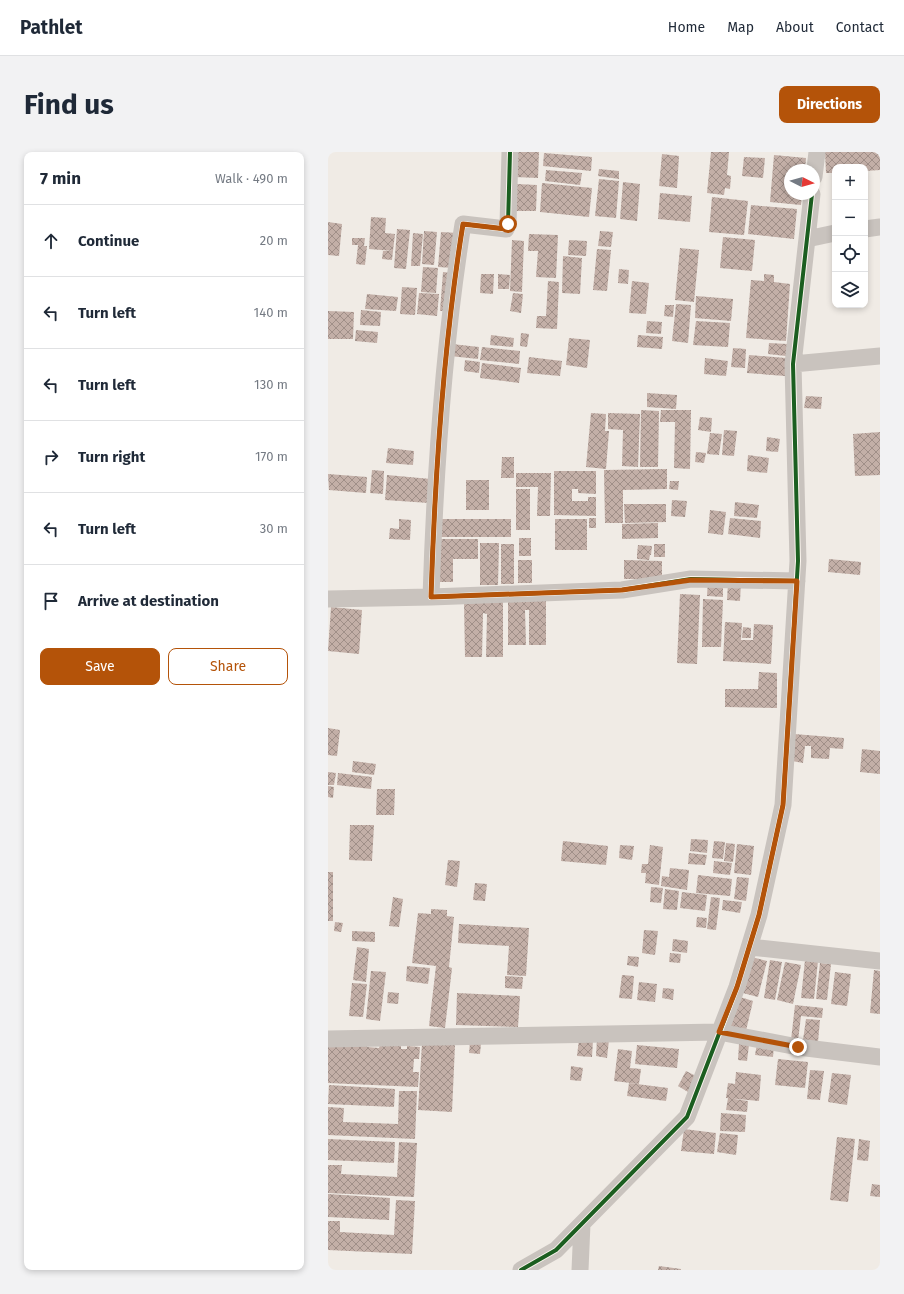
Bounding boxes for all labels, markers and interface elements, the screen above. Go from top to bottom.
text: Pathlet [20,16,83,39]
text: Home [668,19,705,36]
text: Map [727,19,754,36]
text: About [776,19,814,36]
text: Contact [836,19,884,36]
button: Directions [779,86,880,123]
text: Find us [24,88,114,121]
north arrow [784,164,820,200]
map controls [832,164,868,308]
button: + [832,164,868,200]
text: 7 min [40,168,81,189]
text: Walk · 490 m [215,171,288,186]
button: − [832,200,868,236]
route start [499,215,517,233]
icon: ahead [40,230,62,252]
text: Continue [78,232,139,250]
text: 20 m [260,233,288,248]
button: locate [832,236,868,272]
button: layers [832,272,868,308]
icon: left [40,302,62,324]
text: Turn left [78,304,136,322]
text: 140 m [254,305,288,320]
icon: left [40,374,62,396]
text: Turn left [78,376,136,394]
text: 130 m [254,377,288,392]
icon: right [40,446,62,468]
text: Turn right [78,448,145,466]
text: 170 m [255,449,288,464]
icon: left [40,518,62,540]
text: Turn left [78,520,136,538]
text: 30 m [260,521,288,536]
icon: arrive [40,590,62,612]
text: Arrive at destination [78,592,219,610]
button: Save [40,648,160,685]
button: Share [168,648,288,685]
route end [789,1038,807,1056]

